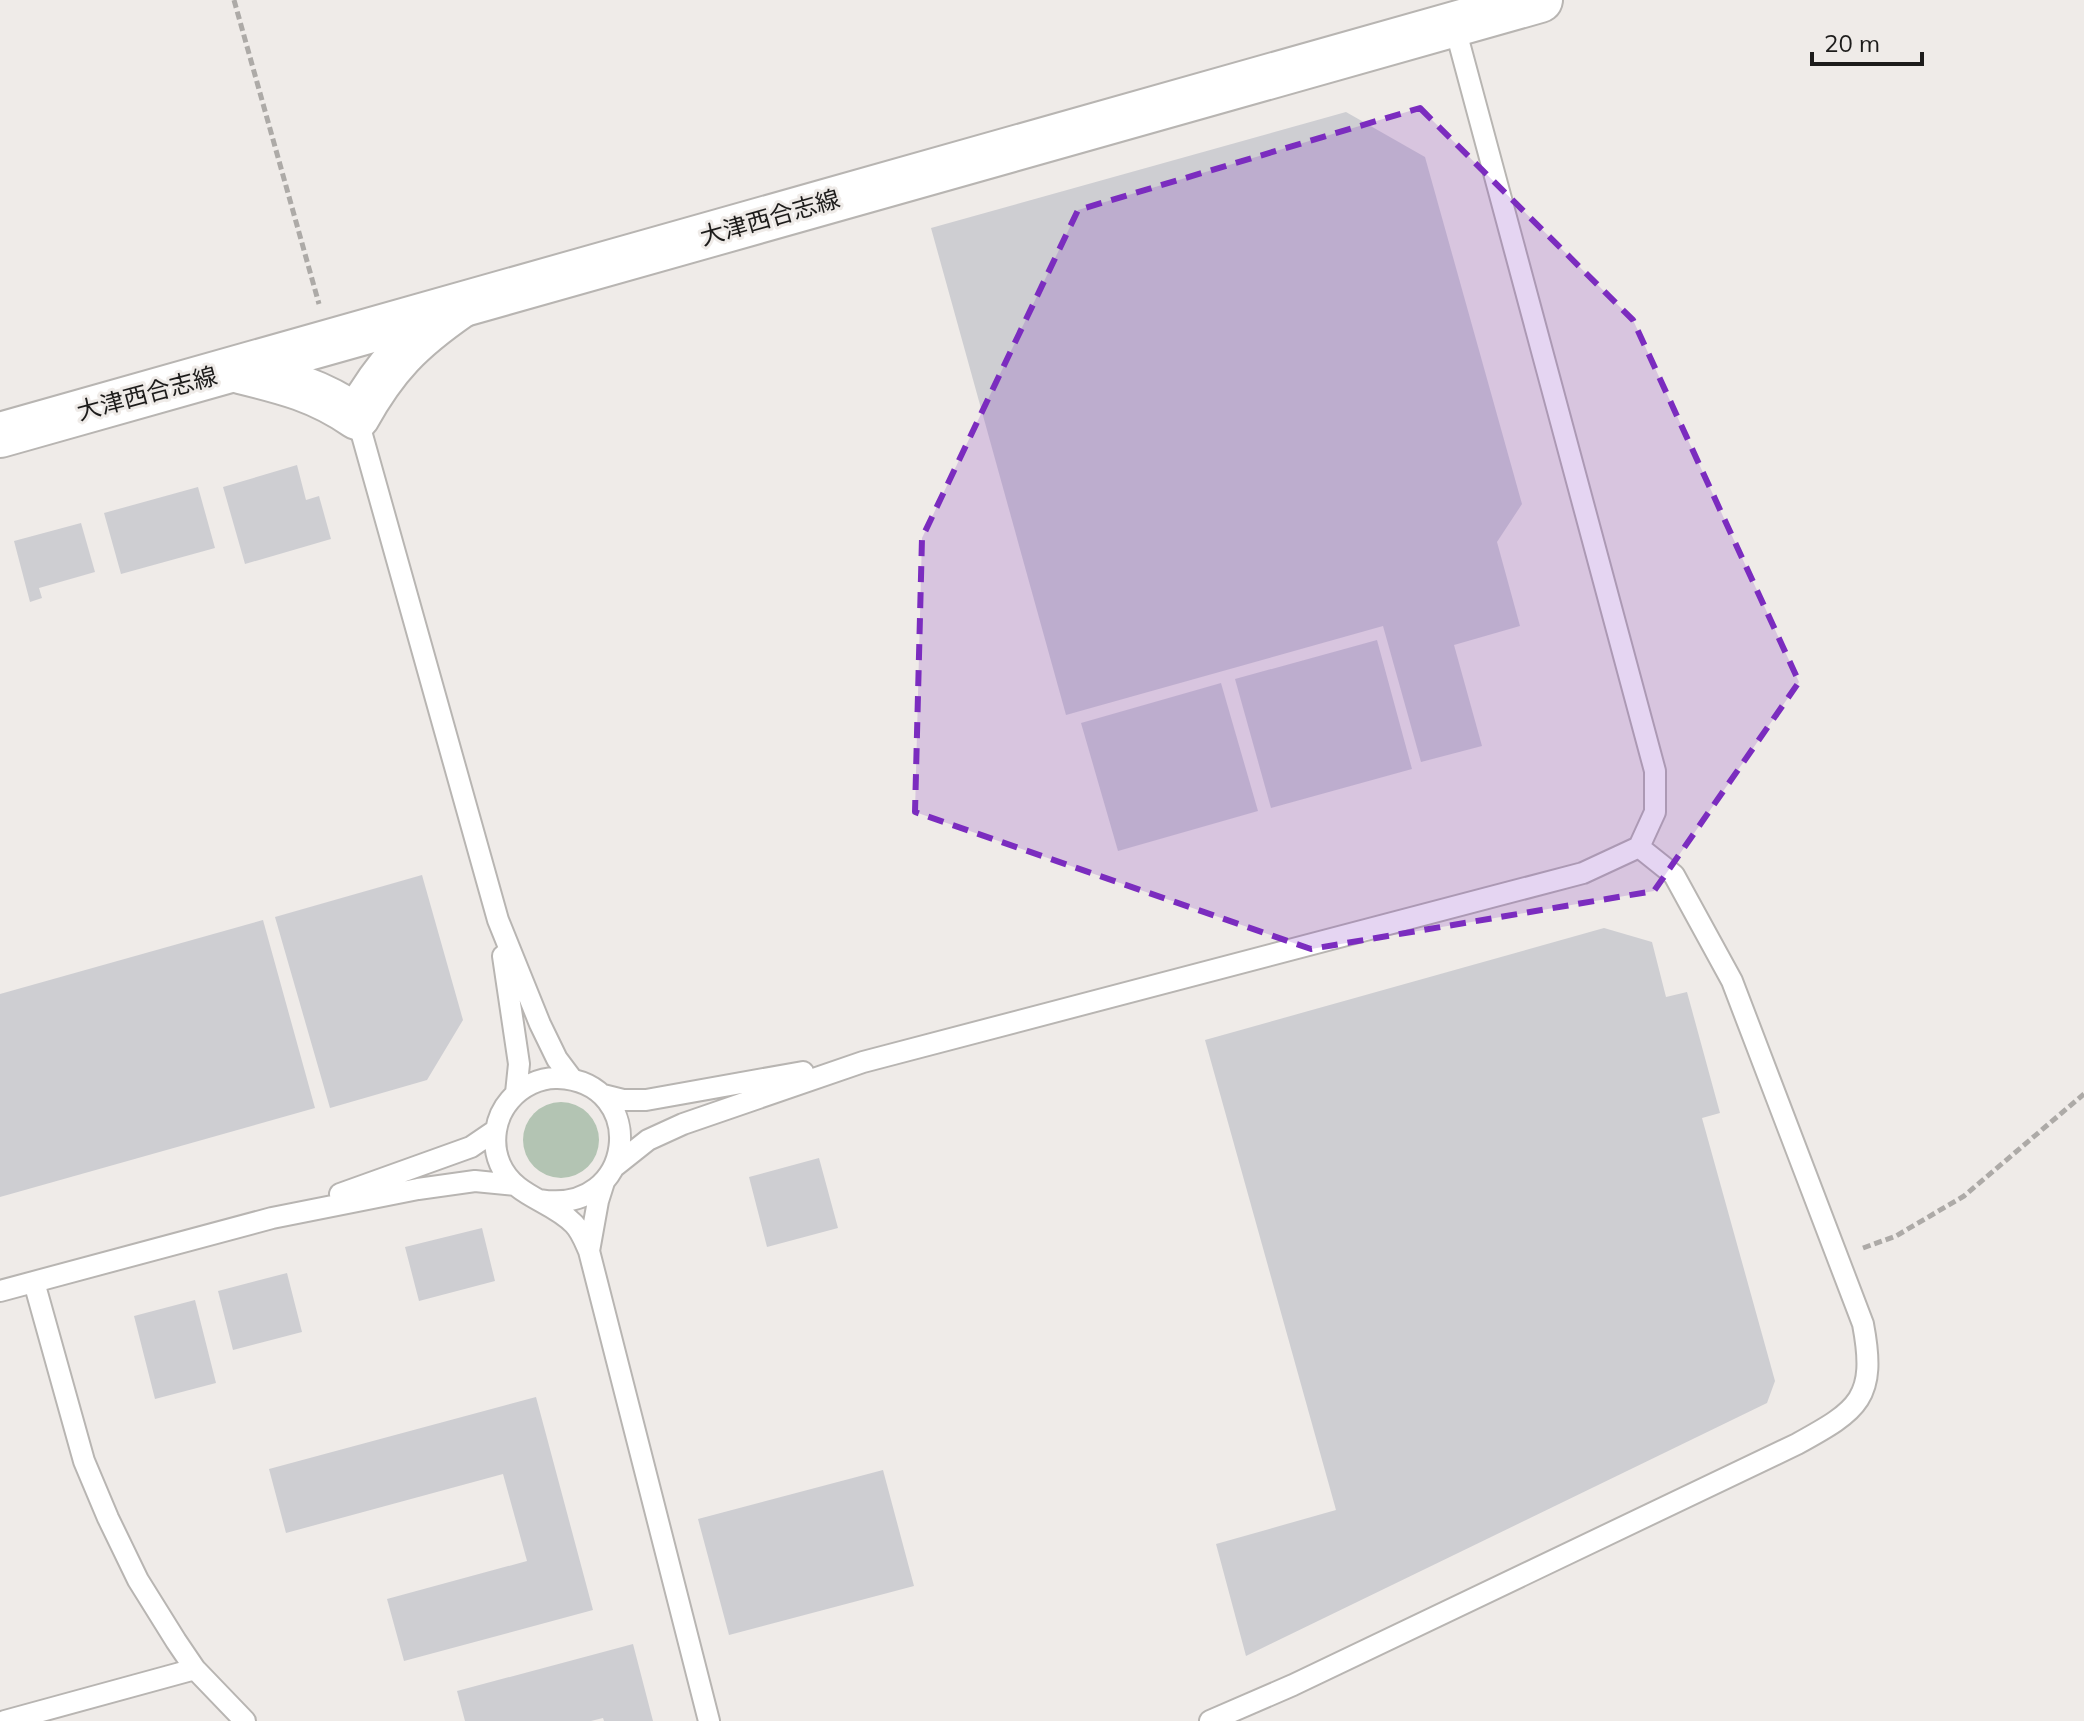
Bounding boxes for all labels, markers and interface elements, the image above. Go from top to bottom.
scale bar [1812,16,1922,66]
text: 20 m [1824,28,1880,58]
street label: 大津西合志線 [696,183,843,251]
street label: 大津西合志線 [73,360,220,426]

